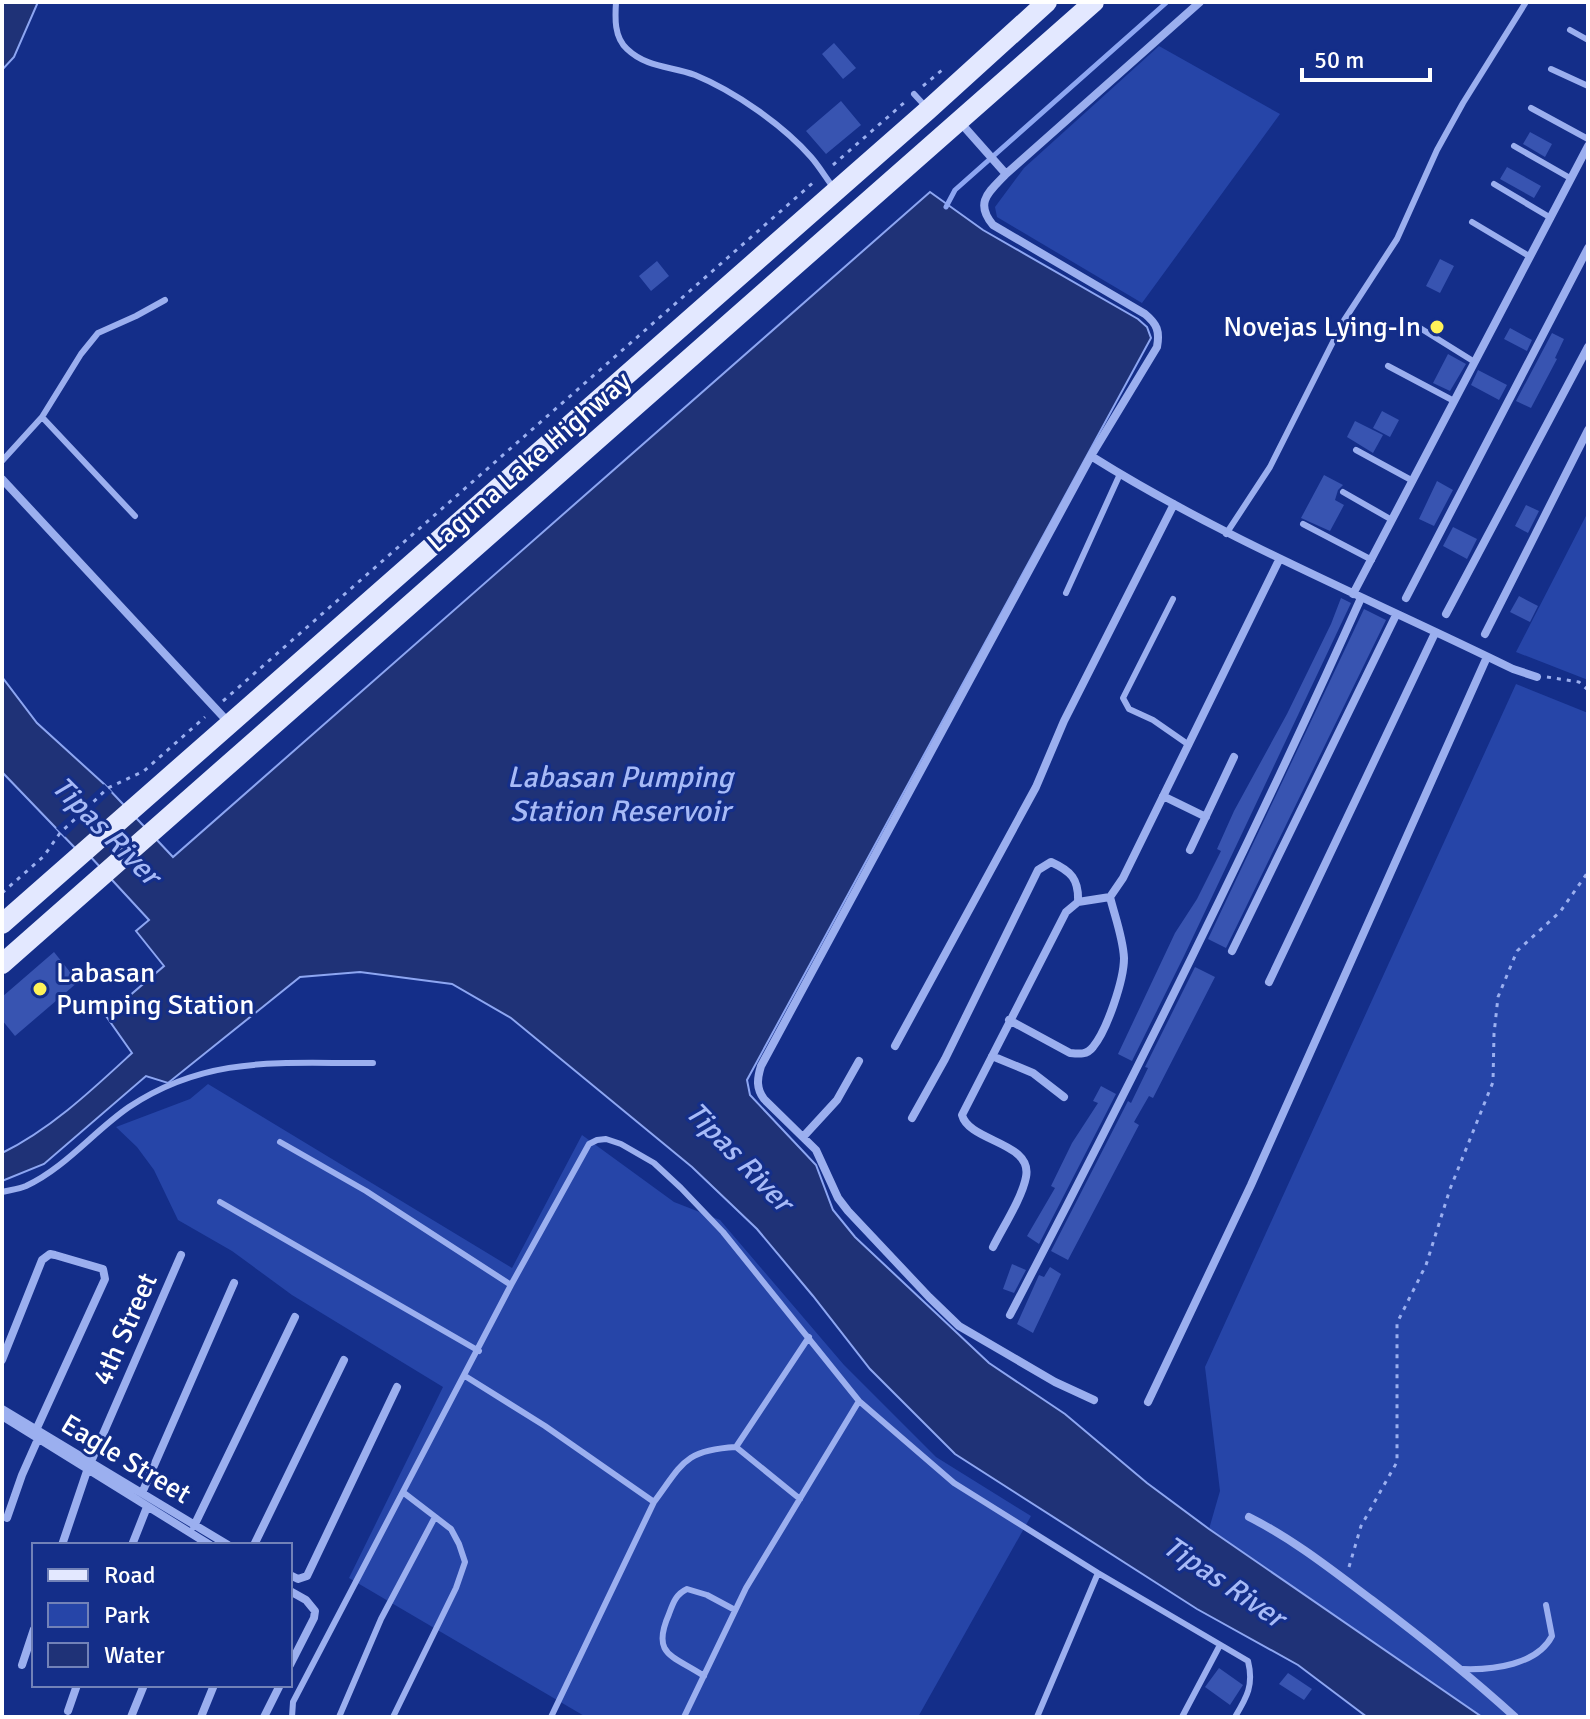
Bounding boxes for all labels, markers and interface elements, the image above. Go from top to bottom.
scale bar [1302,32,1430,82]
text: 50 m [1314,45,1364,75]
place label: Novejas Lying-In [1223,310,1421,344]
marker: Novejas Lying-In [1428,318,1446,336]
street label: Laguna Lake Highway [420,364,638,560]
water label: Labasan Pumping Station Reservoir [507,759,735,830]
water label: Tipas River [44,769,171,896]
place label: Labasan Pumping Station [56,956,254,1022]
marker: Labasan Pumping Station [31,980,49,998]
water label: Tipas River [677,1094,803,1223]
street label: 4th Street [85,1267,165,1390]
street label: Eagle Street [55,1407,197,1511]
water label: Tipas River [1156,1528,1295,1638]
legend [32,1543,292,1687]
text: Road [104,1560,155,1590]
text: Park [104,1600,150,1630]
text: Water [104,1640,165,1670]

